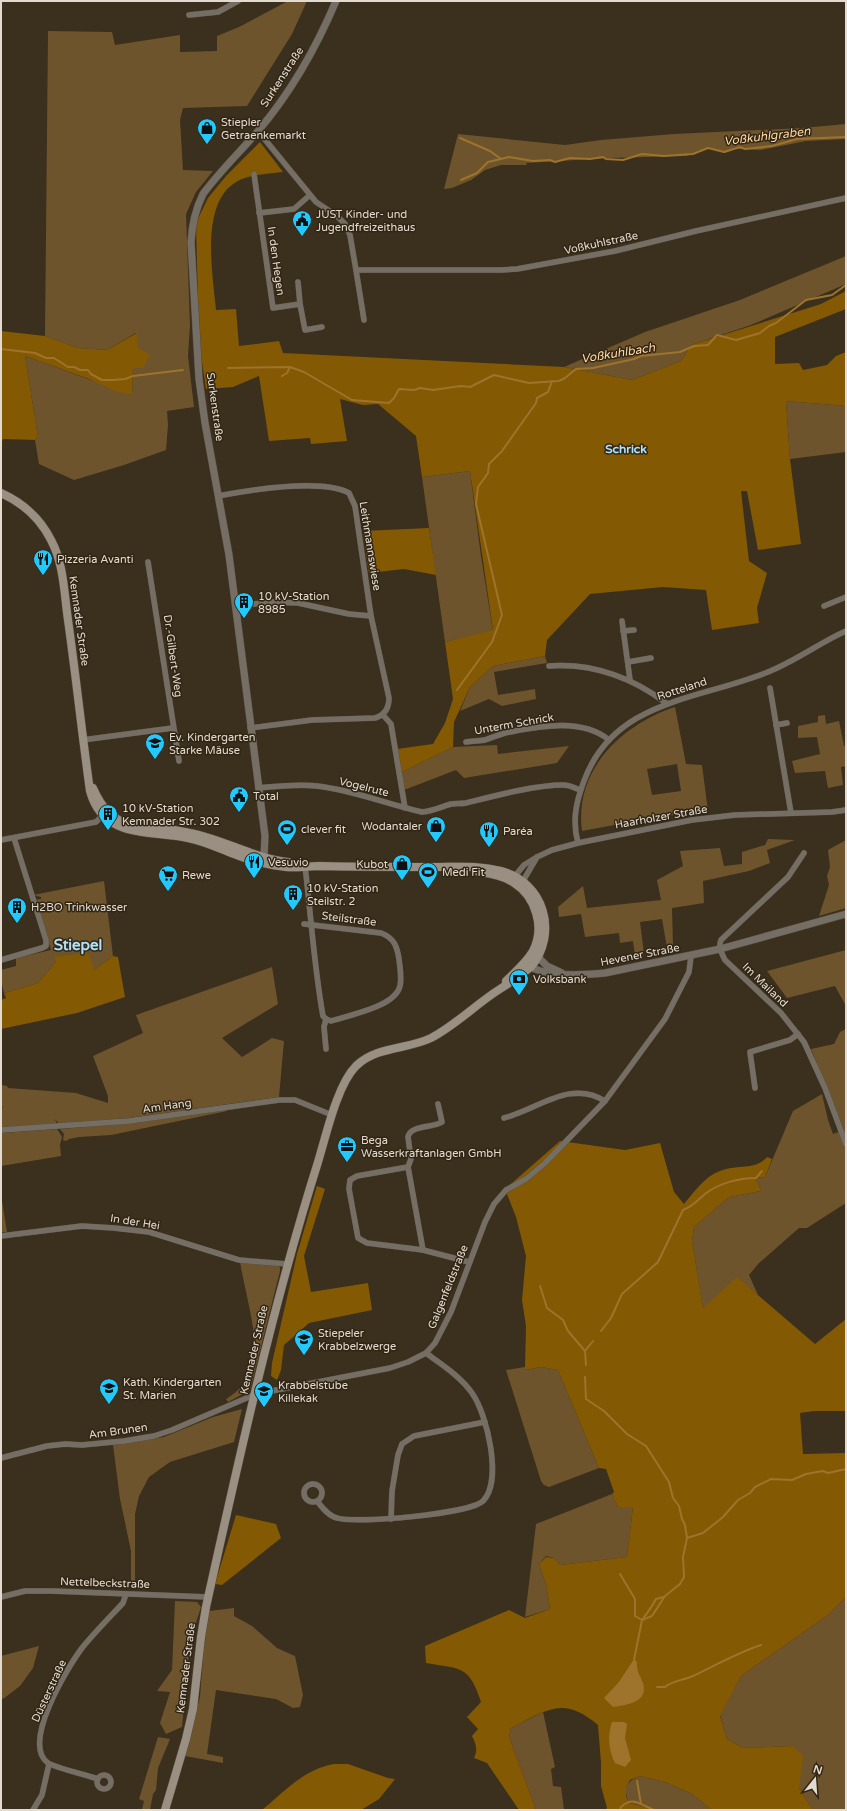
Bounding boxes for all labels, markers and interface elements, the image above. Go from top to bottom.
street label: Surkenstraße [258,44,306,110]
place label: Stiepler Getraenkemarkt [221,116,306,142]
shop icon: Stiepler Getraenkemarkt [196,117,218,145]
water label: Voßkuhlgraben [723,124,812,148]
place label: JUST Kinder- und Jugendfreizeithaus [316,208,415,234]
public building icon: JUST Kinder- und Jugendfreizeithaus [291,209,313,237]
street label: In den Hegen [265,226,287,296]
street label: Voßkuhlstraße [563,229,639,257]
water label: Voßkuhlbach [580,340,657,366]
street label: Surkenstraße [204,372,226,442]
district label: Schrick [605,442,647,456]
street label: Leithmannswiese [357,500,383,592]
restaurant icon: Pizzeria Avanti [32,548,54,576]
place label: Pizzeria Avanti [57,553,133,566]
street label: Kemnader Straße [66,575,92,667]
place label: 10 kV-Station 8985 [258,590,329,616]
building icon: 10 kV-Station 8985 [233,591,255,619]
street label: Dr.-Gilbert-Weg [161,614,185,698]
street label: Rotteland [655,675,709,703]
street label: Unterm Schrick [473,711,555,737]
place label: Ev. Kindergarten Starke Mäuse [169,731,255,757]
school or university icon: Ev. Kindergarten Starke Mäuse [144,732,166,760]
street label: Vogelrute [338,775,390,799]
public building icon: Total [228,785,250,813]
place label: Total [253,790,279,803]
place label: 10 kV-Station Kemnader Str. 302 [122,802,220,828]
street label: Haarholzer Straße [614,802,708,832]
building icon: 10 kV-Station Kemnader Str. 302 [97,803,119,831]
shop icon: Wodantaler [425,815,447,843]
sports icon: clever fit [276,818,298,846]
place label: Wodantaler [361,820,423,833]
restaurant icon: Paréa [478,820,500,848]
place label: clever fit [301,823,346,836]
place label: Paréa [503,825,533,838]
restaurant icon: Vesuvio [243,851,265,879]
shop icon: Kubot [391,853,413,881]
place label: Vesuvio [268,856,309,869]
place label: Kubot [356,858,388,871]
sports icon: Medi Fit [417,861,439,889]
supermarket icon: Rewe [157,864,179,892]
place label: Medi Fit [442,866,485,879]
place label: Rewe [182,869,211,882]
place label: 10 kV-Station Steilstr. 2 [307,882,378,908]
building icon: 10 kV-Station Steilstr. 2 [282,883,304,911]
building icon: H2BO Trinkwasser [6,896,28,924]
place label: H2BO Trinkwasser [31,901,128,914]
street label: Steilstraße [321,909,377,929]
district label: Stiepel [54,936,102,955]
street label: Hevener Straße [599,941,681,969]
street label: Im Mailand [740,960,790,1010]
bank icon: Volksbank [508,968,530,996]
place label: Volksbank [533,973,587,986]
street label: Am Hang [142,1096,192,1116]
place label: Bega Wasserkraftanlagen GmbH [361,1134,501,1160]
office icon: Bega Wasserkraftanlagen GmbH [336,1135,358,1163]
street label: In der Hei [109,1212,161,1232]
street label: Galgenfeldstraße [425,1243,471,1331]
street label: Kemnader Straße [237,1304,271,1396]
place label: Stiepeler Krabbelzwerge [318,1327,396,1353]
school or university icon: Stiepeler Krabbelzwerge [293,1328,315,1356]
place label: Kath. Kindergarten St. Marien [123,1376,221,1402]
school or university icon: Kath. Kindergarten St. Marien [98,1377,120,1405]
place label: Krabbelstube Killekak [278,1379,348,1405]
school or university icon: Krabbelstube Killekak [253,1380,275,1408]
street label: Am Brunen [88,1420,148,1442]
street label: Nettelbeckstraße [60,1575,150,1591]
street label: Kemnader Straße [174,1622,198,1714]
street label: Düsterstraße [29,1658,69,1724]
north arrow [795,1759,835,1799]
text: N [812,1762,824,1777]

